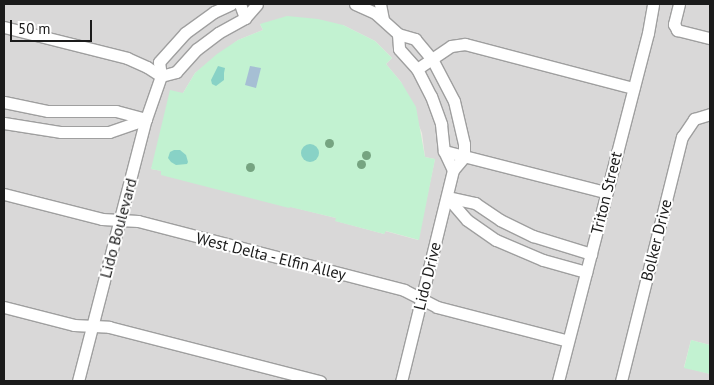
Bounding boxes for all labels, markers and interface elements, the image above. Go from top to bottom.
scale bar [12,10,95,42]
text: 50 m [18,19,51,38]
street label: Triton Street [586,150,626,236]
street label: Lido Boulevard [95,176,141,280]
street label: Bolker Drive [637,197,675,283]
street label: West Delta - Elfin Alley [193,228,349,284]
street label: Lido Drive [409,240,445,312]

